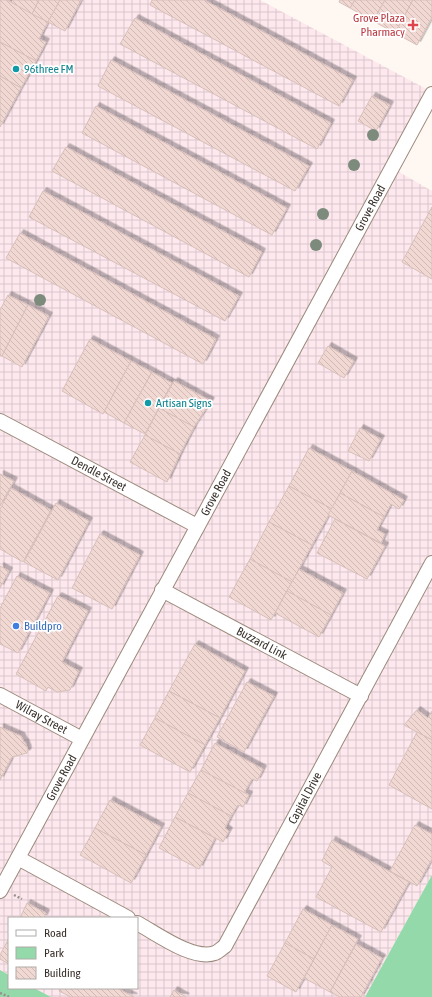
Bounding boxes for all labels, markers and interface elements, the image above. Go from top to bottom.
place label: Grove Plaza Pharmacy [353,11,405,39]
marker: Grove Plaza Pharmacy [408,20,418,30]
place label: 96three FM [24,62,73,76]
marker: 96three FM [11,64,21,74]
street label: Grove Road [352,182,388,233]
place label: Artisan Signs [156,396,212,410]
marker: Artisan Signs [143,398,153,408]
street label: Dendle Street [69,453,129,494]
street label: Grove Road [198,467,234,518]
place label: Buildpro [24,619,62,633]
marker: Buildpro [11,621,21,631]
street label: Buzzard Link [234,624,290,663]
street label: Wilray Street [13,698,70,737]
street label: Grove Road [43,752,80,803]
street label: Capital Drive [285,770,325,826]
legend [8,917,138,989]
text: Road [44,926,67,940]
text: Park [44,946,65,960]
text: Building [44,966,82,980]

